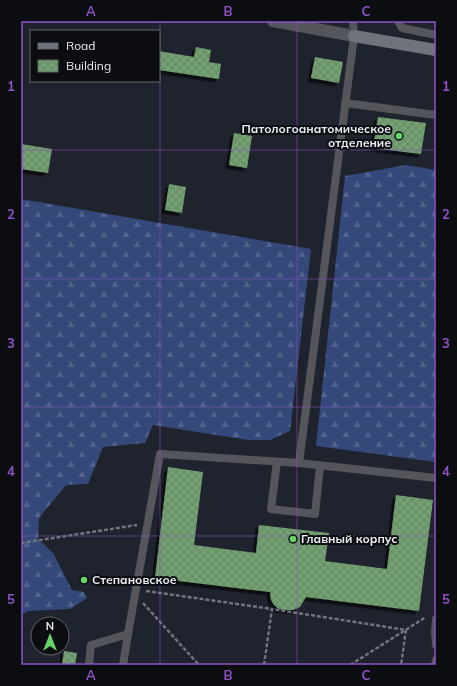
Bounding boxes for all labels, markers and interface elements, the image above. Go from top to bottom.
text: A [86,3,96,19]
text: B [224,3,233,19]
text: C [362,3,371,19]
legend [30,30,160,82]
text: Road [66,38,95,53]
text: Building [66,58,111,73]
text: 1 [7,78,15,94]
text: 1 [442,78,450,94]
place label: Патологоанатомическое отделение [242,121,391,150]
marker: Патологоанатомическое отделение [394,131,404,141]
text: 2 [7,206,15,222]
text: 2 [442,206,450,222]
text: 3 [7,335,15,351]
text: 3 [442,335,450,351]
text: 4 [7,463,15,479]
text: 4 [442,463,450,479]
place label: Главный корпус [301,531,398,546]
marker: Главный корпус [288,534,298,544]
place label: Степановское [92,572,177,587]
marker: Степановское [79,575,89,585]
text: 5 [7,591,15,607]
text: 5 [442,591,450,607]
north arrow [30,616,70,656]
text: N [46,619,54,633]
text: A [86,667,96,683]
text: B [224,667,233,683]
text: C [362,667,371,683]

